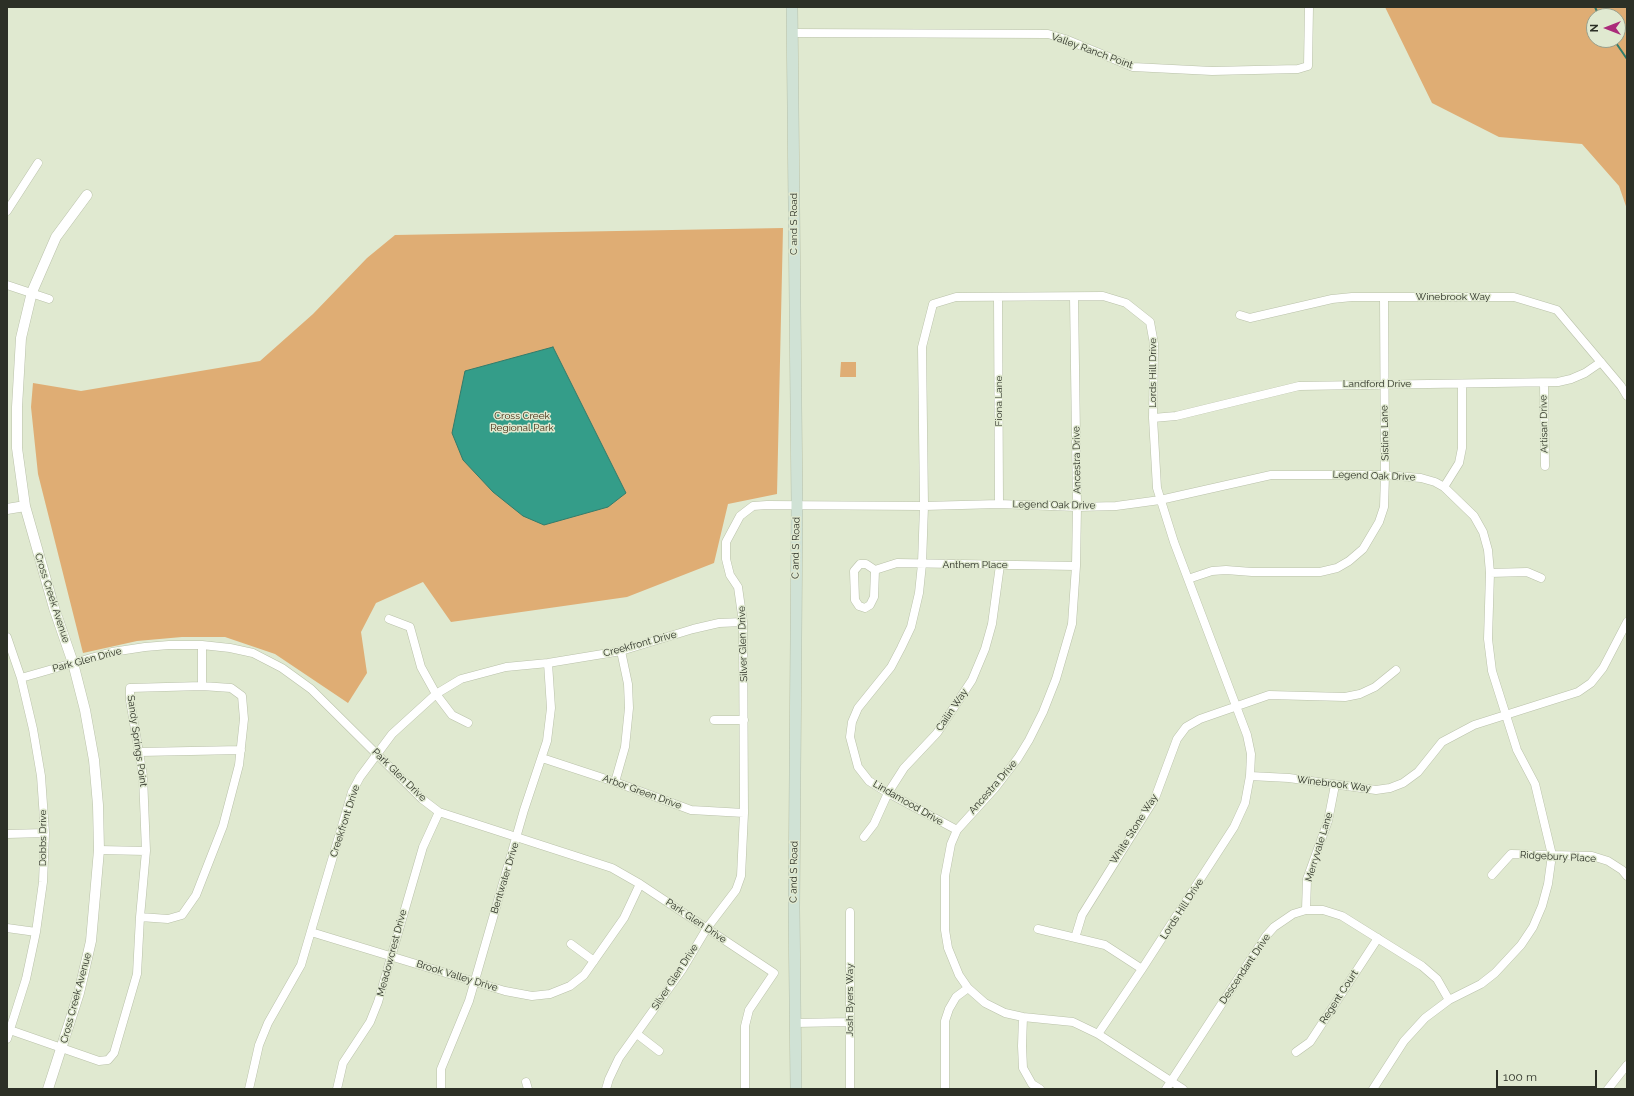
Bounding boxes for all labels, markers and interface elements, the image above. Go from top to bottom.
north arrow [1586,8,1626,48]
text: N [1588,24,1601,32]
street label: Valley Ranch Point [1050,31,1134,71]
street label: C and S Road [788,193,800,255]
street label: Winebrook Way [1416,291,1490,303]
street label: Lords Hill Drive [1147,338,1159,408]
street label: Fiona Lane [993,376,1005,426]
street label: Landford Drive [1343,378,1411,390]
street label: Artisan Drive [1537,395,1551,453]
street label: Sistine Lane [1379,405,1391,461]
park label: Cross Creek Regional Park [490,410,554,434]
street label: Ancestra Drive [1070,426,1084,494]
street label: Legend Oak Drive [1332,469,1416,483]
street label: Legend Oak Drive [1012,498,1096,512]
street label: C and S Road [789,517,803,579]
street label: Cross Creek Avenue [32,552,72,644]
street label: Anthem Place [942,559,1008,571]
street label: Silver Glen Drive [736,606,750,682]
street label: Creekfront Drive [602,628,678,660]
street label: Park Glen Drive [51,645,123,675]
street label: Cailin Way [933,687,971,733]
street label: Sandy Springs Point [125,694,149,788]
street label: Park Glen Drive [369,746,429,804]
street label: Ancestra Drive [966,758,1020,816]
street label: Arbor Green Drive [601,772,683,812]
street label: Winebrook Way [1296,774,1372,794]
street label: Lindamood Drive [871,778,945,828]
street label: Creekfront Drive [328,783,362,859]
street label: White Stone Way [1108,792,1160,866]
street label: Dobbs Drive [37,810,49,866]
street label: Merryvale Lane [1303,811,1335,883]
street label: Bentwater Drive [488,841,522,915]
street label: C and S Road [787,841,801,903]
street label: Ridgebury Place [1520,849,1596,865]
street label: Lords Hill Drive [1158,876,1206,942]
street label: Park Glen Drive [663,896,729,946]
street label: Meadowcrest Drive [375,908,409,998]
street label: Descendant Drive [1217,932,1273,1006]
street label: Silver Glen Drive [649,942,701,1012]
street label: Cross Creek Avenue [58,951,94,1045]
street label: Brook Valley Drive [415,958,499,994]
street label: Josh Byers Way [844,963,856,1037]
street label: Regent Court [1317,968,1361,1026]
scale bar [1498,1062,1599,1088]
text: 100 m [1503,1070,1537,1084]

